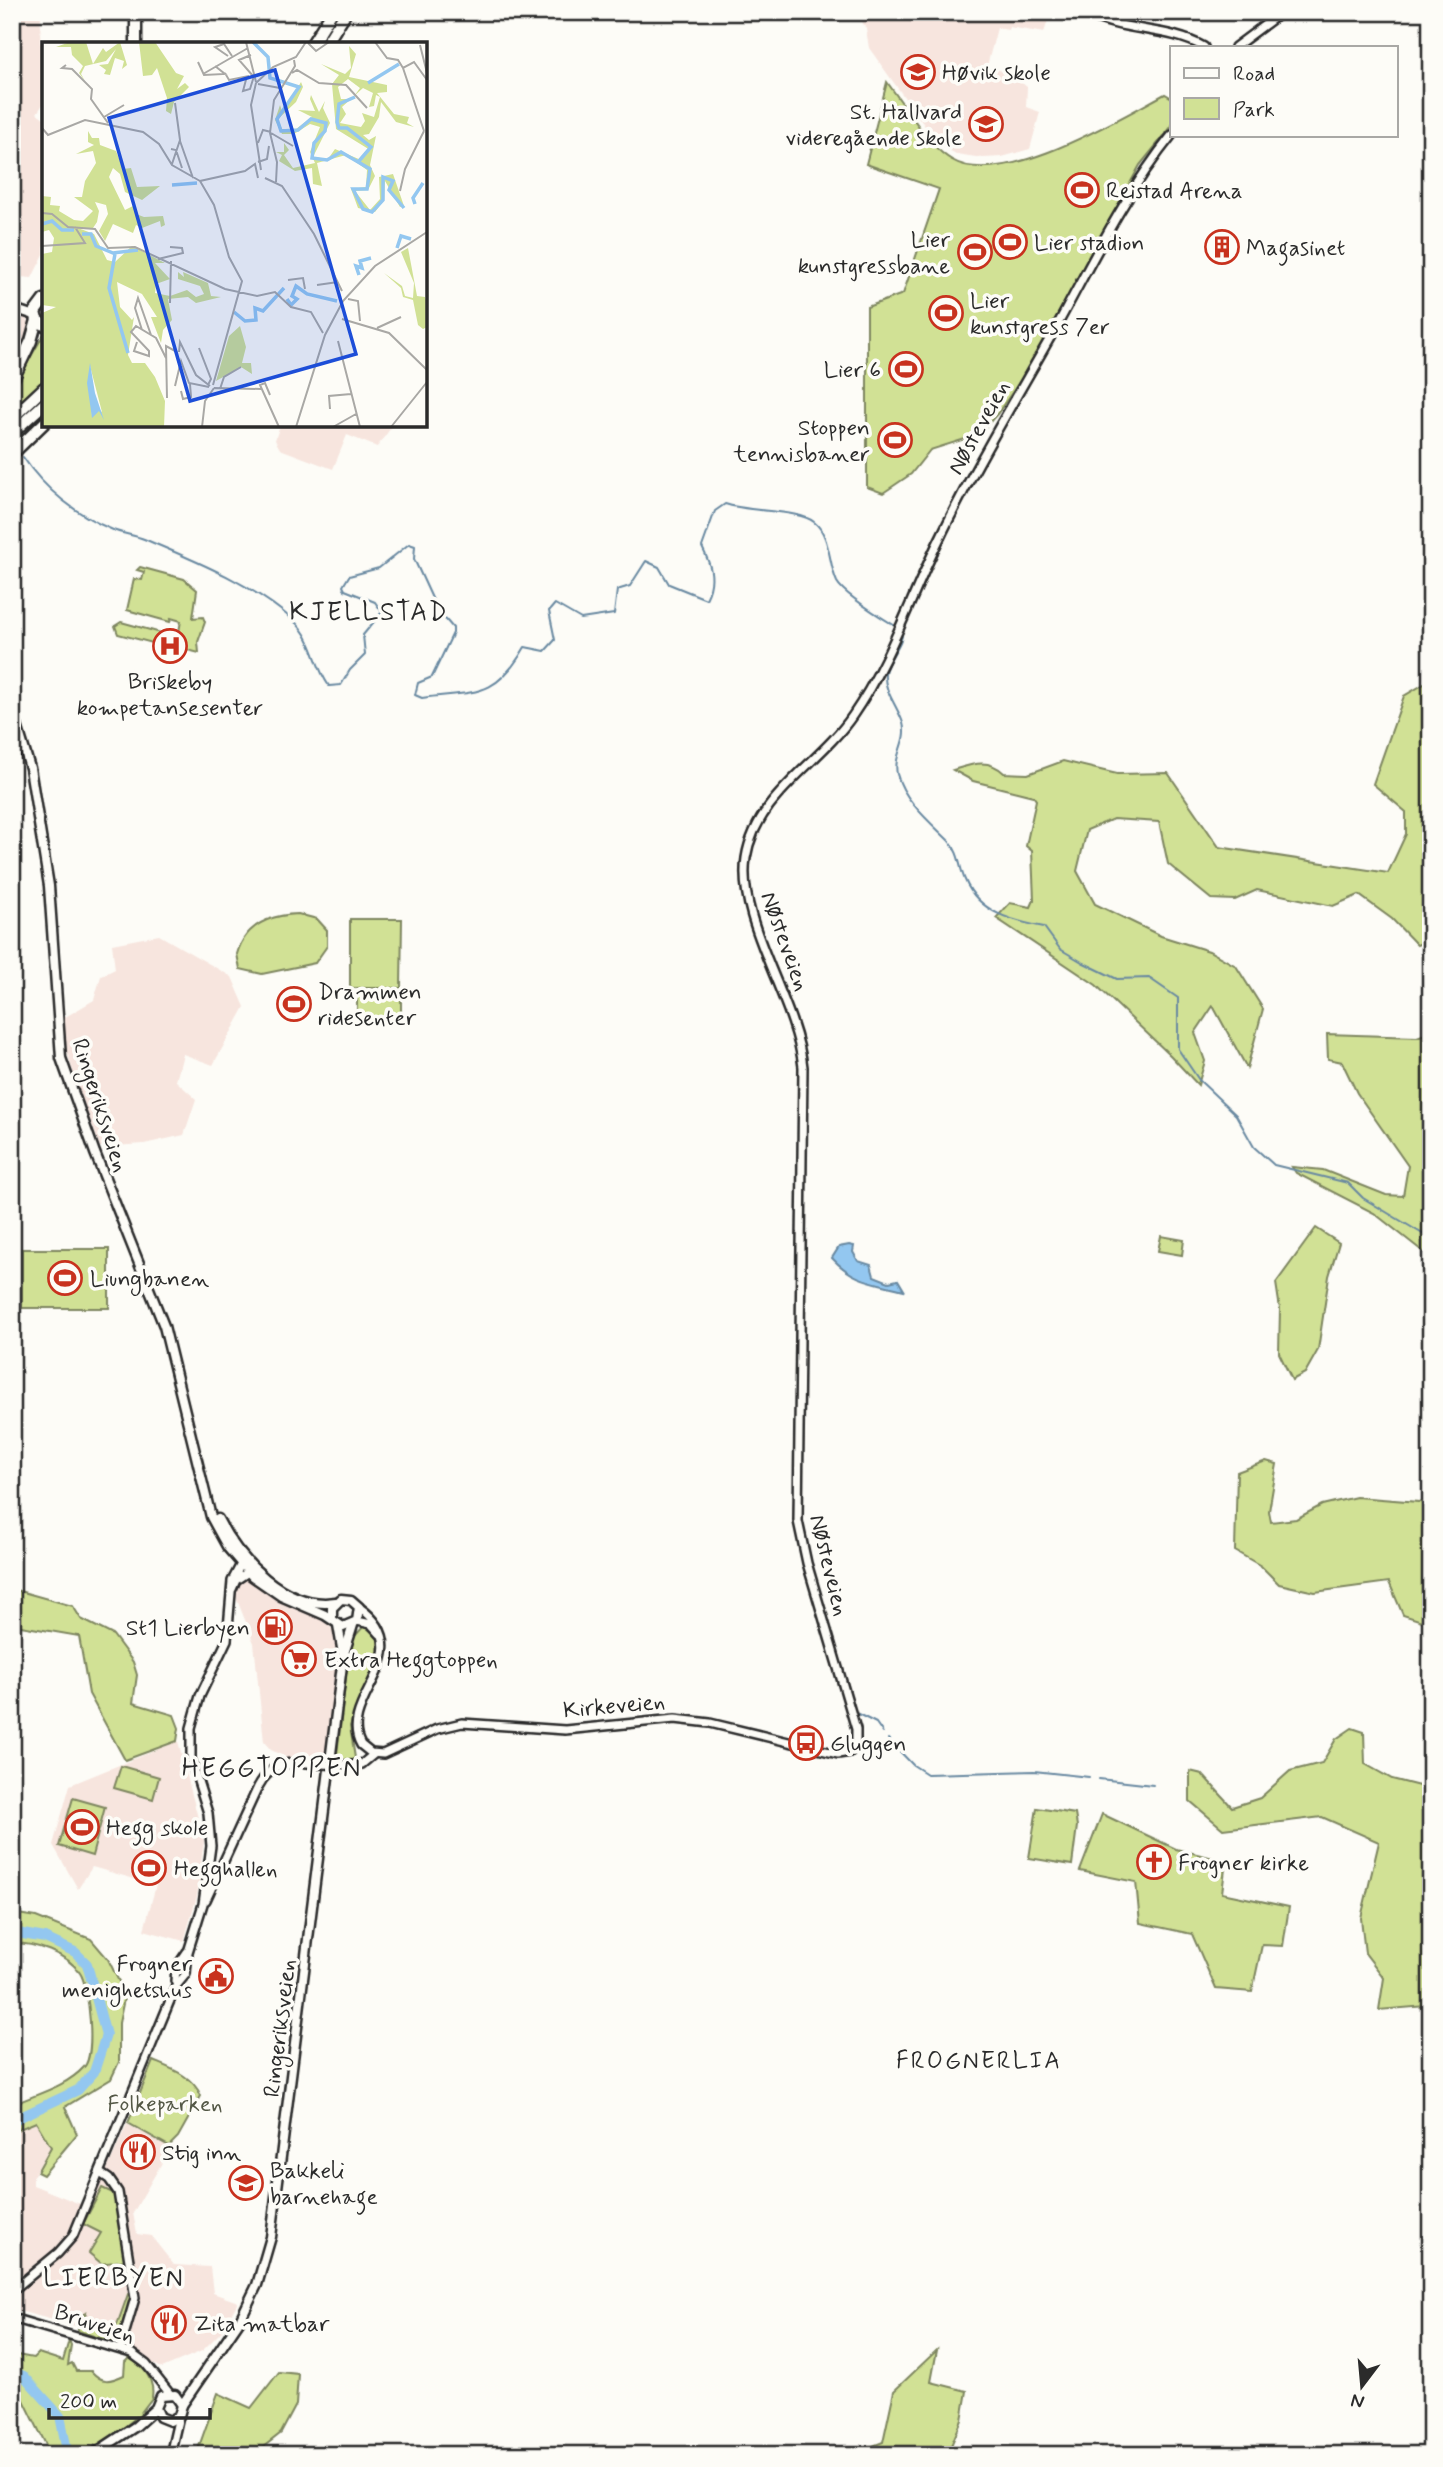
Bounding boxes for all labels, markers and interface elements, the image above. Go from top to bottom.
inset map [42,42,427,427]
legend [1170,46,1398,136]
school or university icon: Høvik skole [899,53,937,91]
place label: Høvik skole [942,59,1051,89]
text: Road [1233,60,1275,88]
text: Park [1233,96,1275,124]
place label: St. Hallvard videregående skole [785,98,962,154]
school or university icon: St. Hallvard videregående skole [967,105,1005,143]
sports icon: Reistad Arena [1063,171,1101,209]
place label: Reistad Arena [1106,177,1243,207]
sports icon: Lier stadion [991,223,1029,261]
place label: Lier kunstgressbane [798,226,950,282]
building icon: Magasinet [1203,228,1241,266]
place label: Lier stadion [1034,229,1144,259]
sports icon: Lier kunstgressbane [956,233,994,271]
place label: Magasinet [1246,234,1345,266]
place label: Lier kunstgress 7er [970,287,1110,343]
sports icon: Lier kunstgress 7er [927,294,965,332]
sports icon: Lier 6 [887,350,925,388]
place label: Lier 6 [824,356,881,386]
street label: Nøsteveien [942,375,1018,481]
place label: Stoppen tennisbaner [733,414,870,470]
sports icon: Stoppen tennisbaner [876,421,914,459]
district label: KJELLSTAD [289,596,449,630]
hospital icon: Briskeby kompetansesenter [151,627,189,665]
place label: Briskeby kompetansesenter [77,668,263,724]
street label: Nøsteveien [752,888,816,995]
place label: Drammen ridesenter [318,978,422,1034]
sports icon: Drammen ridesenter [275,985,313,1023]
street label: Ringeriksveien [61,1035,135,1177]
sports icon: Liungbanen [46,1259,84,1297]
place label: Liungbanen [90,1265,209,1297]
street label: Nøsteveien [801,1512,855,1619]
fuel station icon: St1 Lierbyen [256,1608,294,1646]
place label: St1 Lierbyen [126,1614,250,1644]
supermarket icon: Extra Heggtoppen [280,1640,318,1678]
place label: Extra Heggtoppen [324,1646,498,1678]
street label: Kirkeveien [562,1688,666,1726]
bus stop icon: Gluggen [787,1724,825,1762]
place label: Gluggen [830,1730,906,1762]
district label: HEGGTOPPEN [182,1752,362,1786]
sports icon: Hegg skole [63,1808,101,1846]
place label: Hegg skole [106,1814,208,1846]
church icon: Frogner kirke [1135,1843,1173,1881]
sports icon: Hegghallen [130,1849,168,1887]
place label: Frogner kirke [1178,1849,1309,1879]
place label: Hegghallen [174,1855,278,1887]
place label: Frogner menighetshus [62,1950,192,2008]
public building icon: Frogner menighetshus [197,1957,235,1995]
street label: Ringeriksveien [258,1957,306,2099]
district label: FROGNERLIA [896,2046,1062,2077]
park label: Folkeparken [107,2090,223,2120]
restaurant icon: Stig inn [119,2133,157,2171]
place label: Stig inn [162,2139,241,2169]
place label: Bakkeli barnehage [270,2157,378,2215]
school or university icon: Bakkeli barnehage [227,2164,265,2202]
district label: LIERBYEN [43,2262,185,2296]
street label: Bruveien [50,2298,138,2352]
restaurant icon: Zita matbar [150,2304,188,2342]
place label: Zita matbar [194,2310,330,2340]
north arrow [1328,2352,1398,2422]
scale bar [49,2376,210,2420]
text: N [1348,2387,1367,2415]
text: 200 m [60,2388,117,2416]

